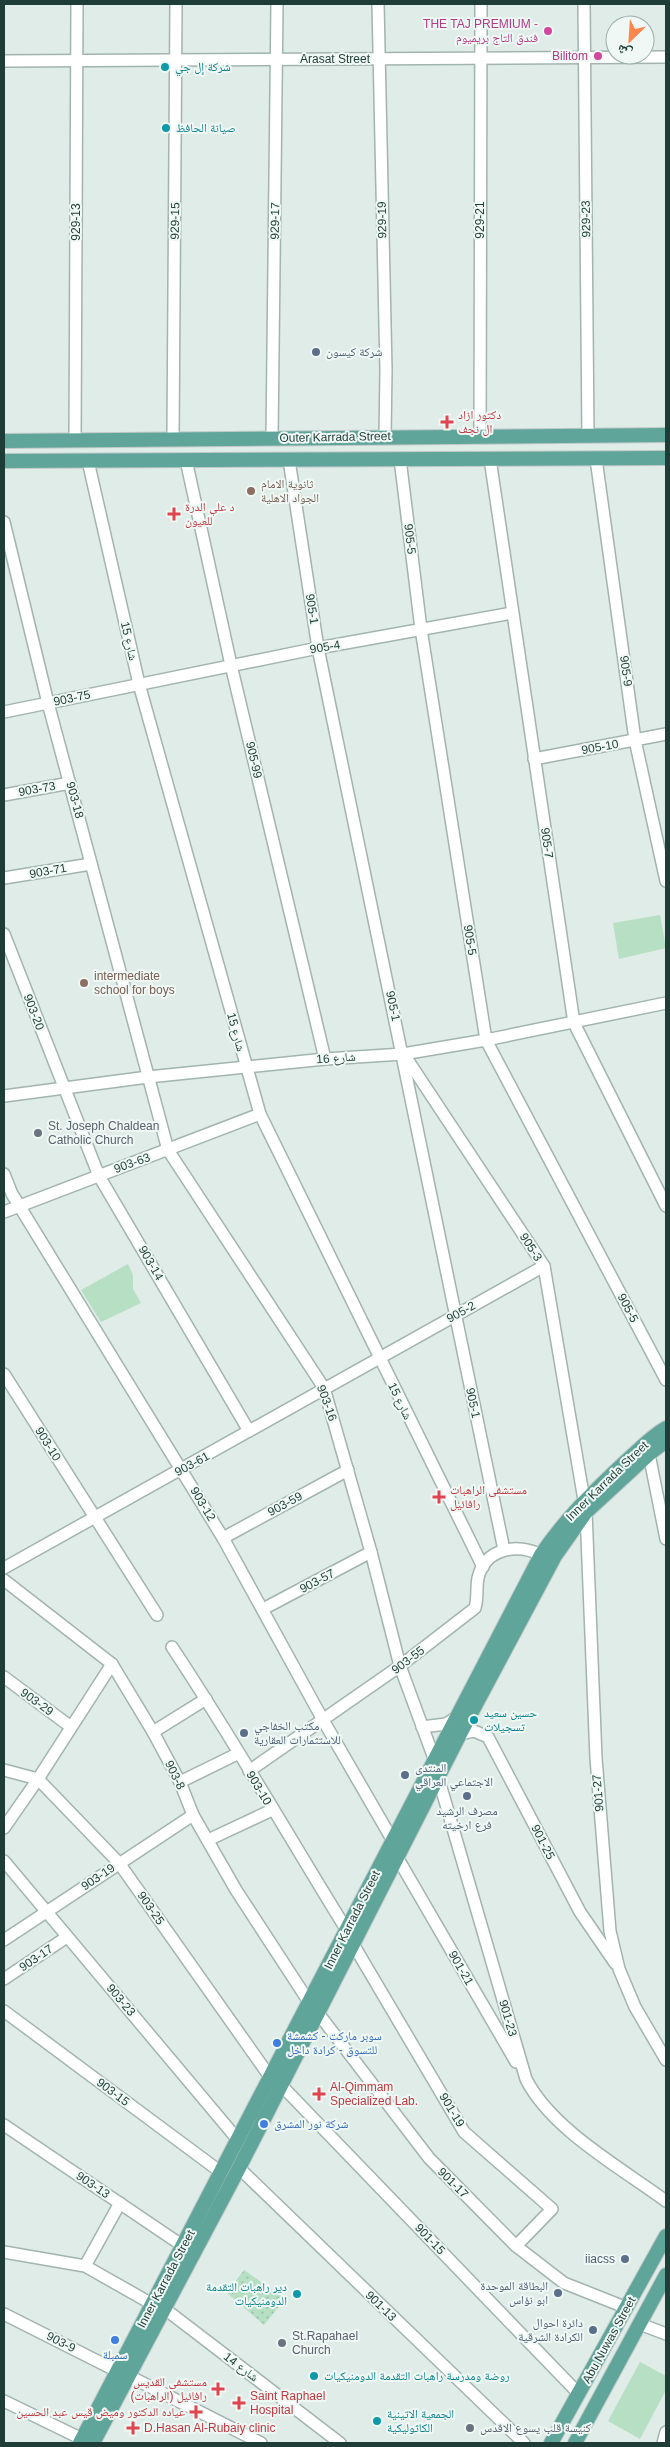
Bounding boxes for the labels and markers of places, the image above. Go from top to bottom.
place label: THE TAJ PREMIUM - فندق التاج بريميوم [423,17,538,46]
marker: THE TAJ PREMIUM - فندق التاج بريميوم [542,25,554,37]
place label: Bilitom [552,49,588,63]
marker: Bilitom [592,50,604,62]
place label: شركة إل جي [175,60,231,77]
marker: شركة إل جي [159,61,171,73]
place label: صيانة الحافظ [176,121,236,135]
marker: صيانة الحافظ [160,122,172,134]
place label: شركة كيسون [326,345,382,359]
marker: شركة كيسون [310,346,322,358]
place label: دكتور ازاد ال نجف [458,408,501,436]
marker: دكتور ازاد ال نجف [440,415,454,429]
place label: ثانوية الامام الجواد الاهلية [261,477,319,505]
marker: ثانوية الامام الجواد الاهلية [245,485,257,497]
place label: د علي الدرة للعيون [185,500,235,528]
marker: د علي الدرة للعيون [167,507,181,521]
place label: intermediate school for boys [94,969,175,997]
marker: intermediate school for boys [78,977,90,989]
place label: St. Joseph Chaldean Catholic Church [48,1119,159,1147]
marker: St. Joseph Chaldean Catholic Church [32,1127,44,1139]
place label: مستشفى الراهبات رافائيل [450,1483,527,1511]
marker: مستشفى الراهبات رافائيل [432,1490,446,1504]
place label: حسين سعيد تسجيلات [484,1706,538,1734]
marker: حسين سعيد تسجيلات [468,1714,480,1726]
place label: مكتب الخفاجي للاستثمارات العقارية [254,1719,341,1747]
marker: مكتب الخفاجي للاستثمارات العقارية [238,1727,250,1739]
place label: المنتدى الاجتماعي العراقي [415,1761,493,1792]
marker: المنتدى الاجتماعي العراقي [399,1769,411,1781]
marker: مصرف الرشيد فرع ارخيته [461,1790,473,1802]
place label: مصرف الرشيد فرع ارخيته [436,1804,498,1833]
place label: سوبر ماركت - كشمشة للتسوق - كرادة داخل [287,2029,382,2057]
marker: سوبر ماركت - كشمشة للتسوق - كرادة داخل [271,2037,283,2049]
place label: Al-Qimmam Specialized Lab. [330,2080,418,2108]
marker: Al-Qimmam Specialized Lab. [312,2087,326,2101]
place label: شركة نور المشرق [274,2117,348,2131]
marker: شركة نور المشرق [258,2118,270,2130]
place label: iiacss [585,2252,615,2266]
marker: iiacss [619,2253,631,2265]
place label: البطاقة الموحدة ابو نؤاس [481,2279,548,2307]
place label: دير راهبات التقدمة الدومنيكيات [206,2280,287,2308]
marker: البطاقة الموحدة ابو نؤاس [552,2287,564,2299]
marker: دير راهبات التقدمة الدومنيكيات [291,2288,303,2300]
place label: دائرة احوال الكرادة الشرقية [518,2316,583,2344]
marker: دائرة احوال الكرادة الشرقية [587,2324,599,2336]
place label: St.Rapahael Church [292,2329,358,2357]
marker: سمبلة [109,2334,121,2346]
marker: St.Rapahael Church [276,2337,288,2349]
place label: سمبلة [103,2348,127,2362]
place label: روضة ومدرسة راهبات التقدمة الدومنيكيات [324,2369,510,2383]
marker: روضة ومدرسة راهبات التقدمة الدومنيكيات [308,2370,320,2382]
place label: مستشفى القديس رافائيل (الراهبات) [130,2375,207,2403]
marker: مستشفى القديس رافائيل (الراهبات) [211,2382,225,2396]
place label: Saint Raphael Hospital [250,2389,325,2417]
marker: Saint Raphael Hospital [232,2396,246,2410]
place label: عياده الدكتور وميض قيس عبد الحسين [16,2405,185,2419]
marker: عياده الدكتور وميض قيس عبد الحسين [189,2405,203,2419]
place label: الجمعية الاتينية الكاثوليكية [387,2407,454,2435]
marker: الجمعية الاتينية الكاثوليكية [371,2415,383,2427]
marker: D.Hasan Al-Rubaiy clinic [126,2421,140,2435]
place label: D.Hasan Al-Rubaiy clinic [144,2421,275,2435]
place label: كنيسة قلب يسوع الاقدس [480,2421,591,2436]
marker: كنيسة قلب يسوع الاقدس [464,2422,476,2434]

